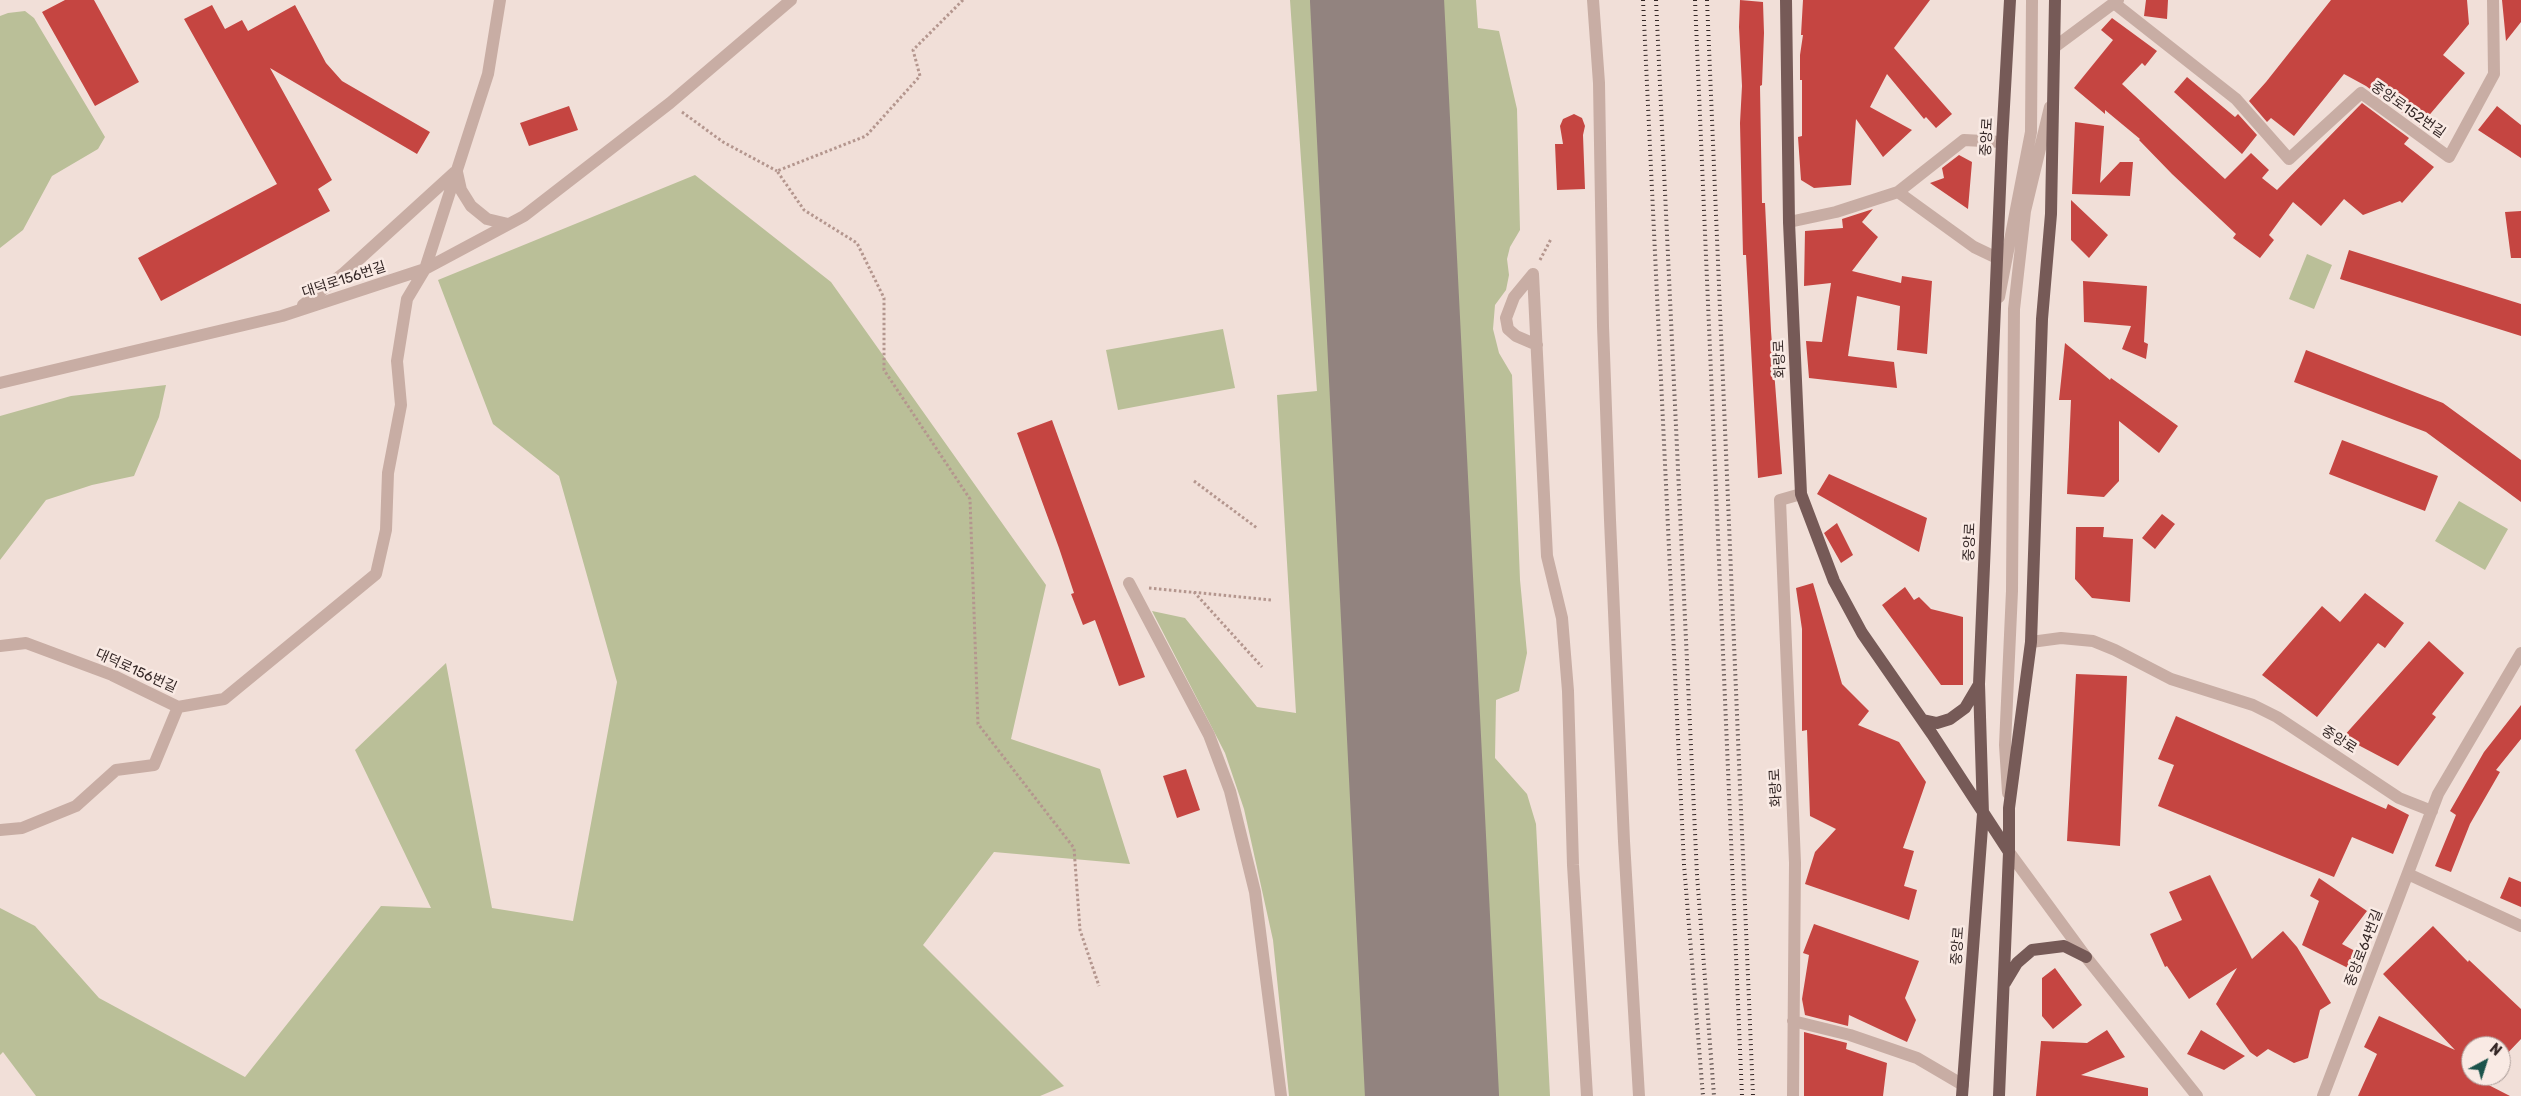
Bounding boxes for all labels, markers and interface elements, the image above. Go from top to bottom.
street label: 중앙로152번길 [2368,78,2448,142]
street label: 중앙로 [1978,117,1996,157]
street label: 대덕로156번길 [300,259,388,301]
street label: 화랑로 [1771,339,1789,379]
street label: 중앙로 [1961,522,1979,562]
street label: 대덕로156번길 [93,646,179,696]
street label: 중앙로 [2318,723,2360,757]
street label: 화랑로 [1767,768,1785,808]
street label: 중앙로64번길 [2342,907,2386,989]
street label: 중앙로 [1948,926,1968,966]
north arrow [2461,1036,2511,1086]
text: N [2486,1040,2505,1060]

